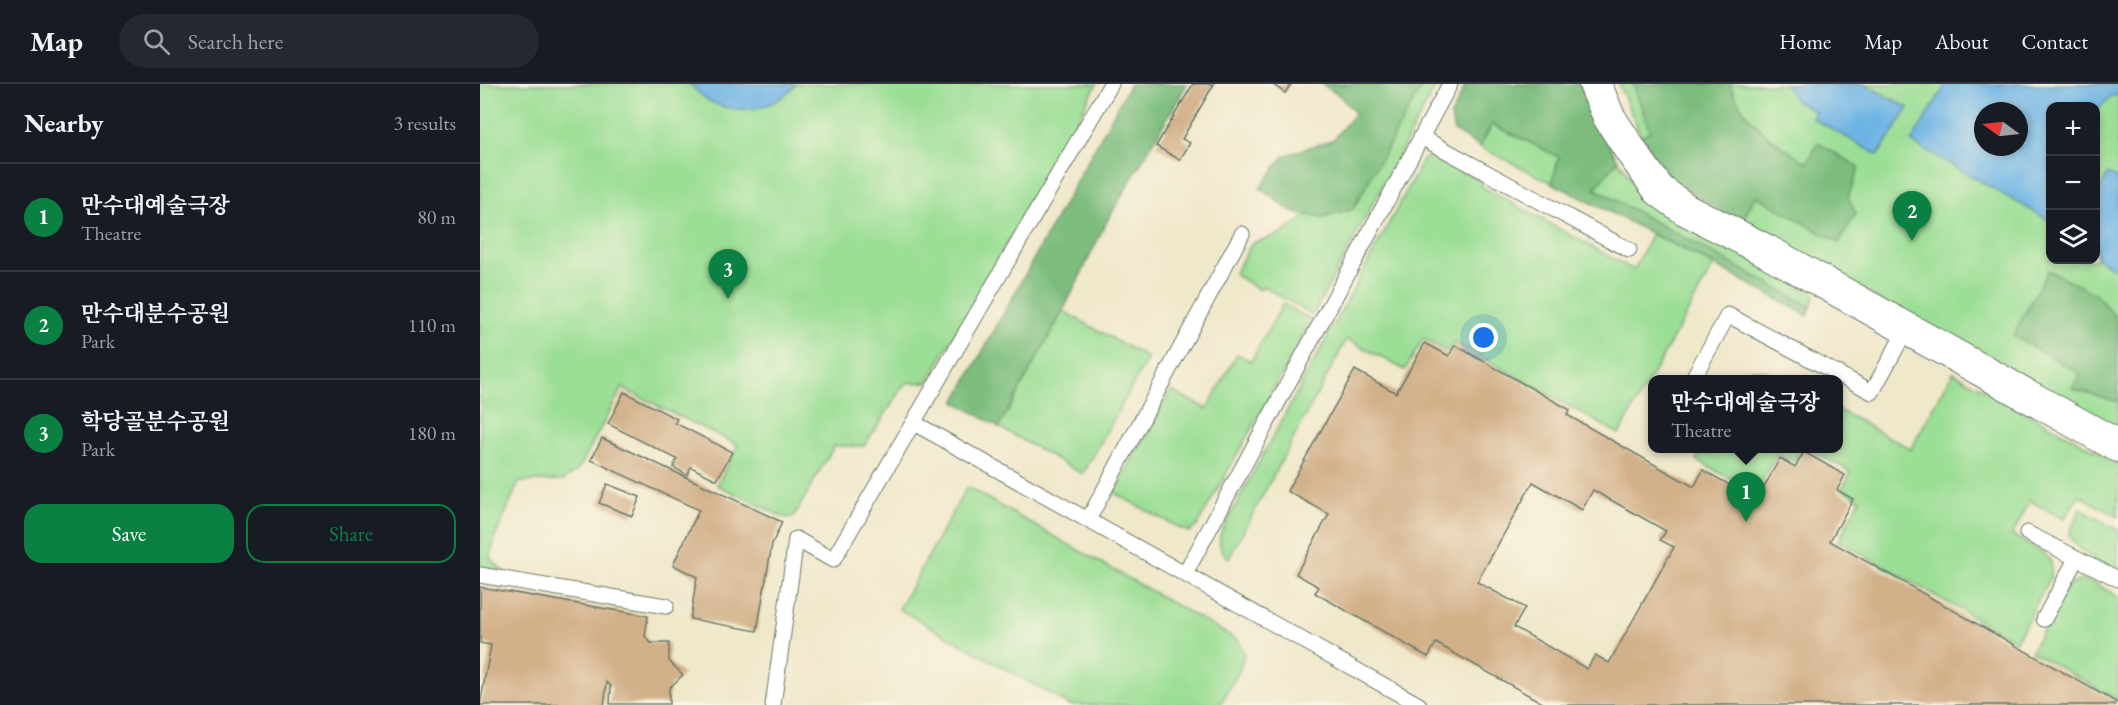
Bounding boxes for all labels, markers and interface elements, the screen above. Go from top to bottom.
search box [119,14,539,68]
text: Map [30,23,83,59]
icon: search [140,25,173,58]
text: Search here [188,27,283,56]
text: Home [1779,28,1831,55]
text: Map [1864,28,1902,55]
text: About [1935,28,1988,55]
text: Contact [2021,28,2088,55]
north arrow [1974,102,2028,156]
map controls [2046,102,2100,264]
button: + [2046,102,2100,156]
text: Nearby [24,106,104,140]
text: 3 results [393,110,456,136]
button: − [2046,156,2100,210]
text: 만수대예술극장 [81,191,230,220]
pin: 2 [1892,192,1932,241]
text: 1 [38,204,49,230]
text: 80 m [417,204,456,230]
button: layers [2046,210,2100,264]
text: Theatre [81,220,141,246]
pin: 3 [708,250,748,299]
text: 만수대분수공원 [81,299,230,328]
text: 2 [38,312,49,338]
text: 110 m [408,312,456,338]
your location [1469,323,1498,352]
text: Park [81,328,115,354]
popup [1648,375,1843,453]
text: 만수대예술극장 [1671,388,1820,417]
text: 학당골분수공원 [81,407,230,436]
text: Theatre [1671,417,1731,443]
text: 3 [38,420,49,446]
text: 180 m [408,420,456,446]
text: Park [81,436,115,462]
pin: 1 [1726,472,1766,522]
button: Save [24,504,234,563]
button: Share [246,504,456,563]

